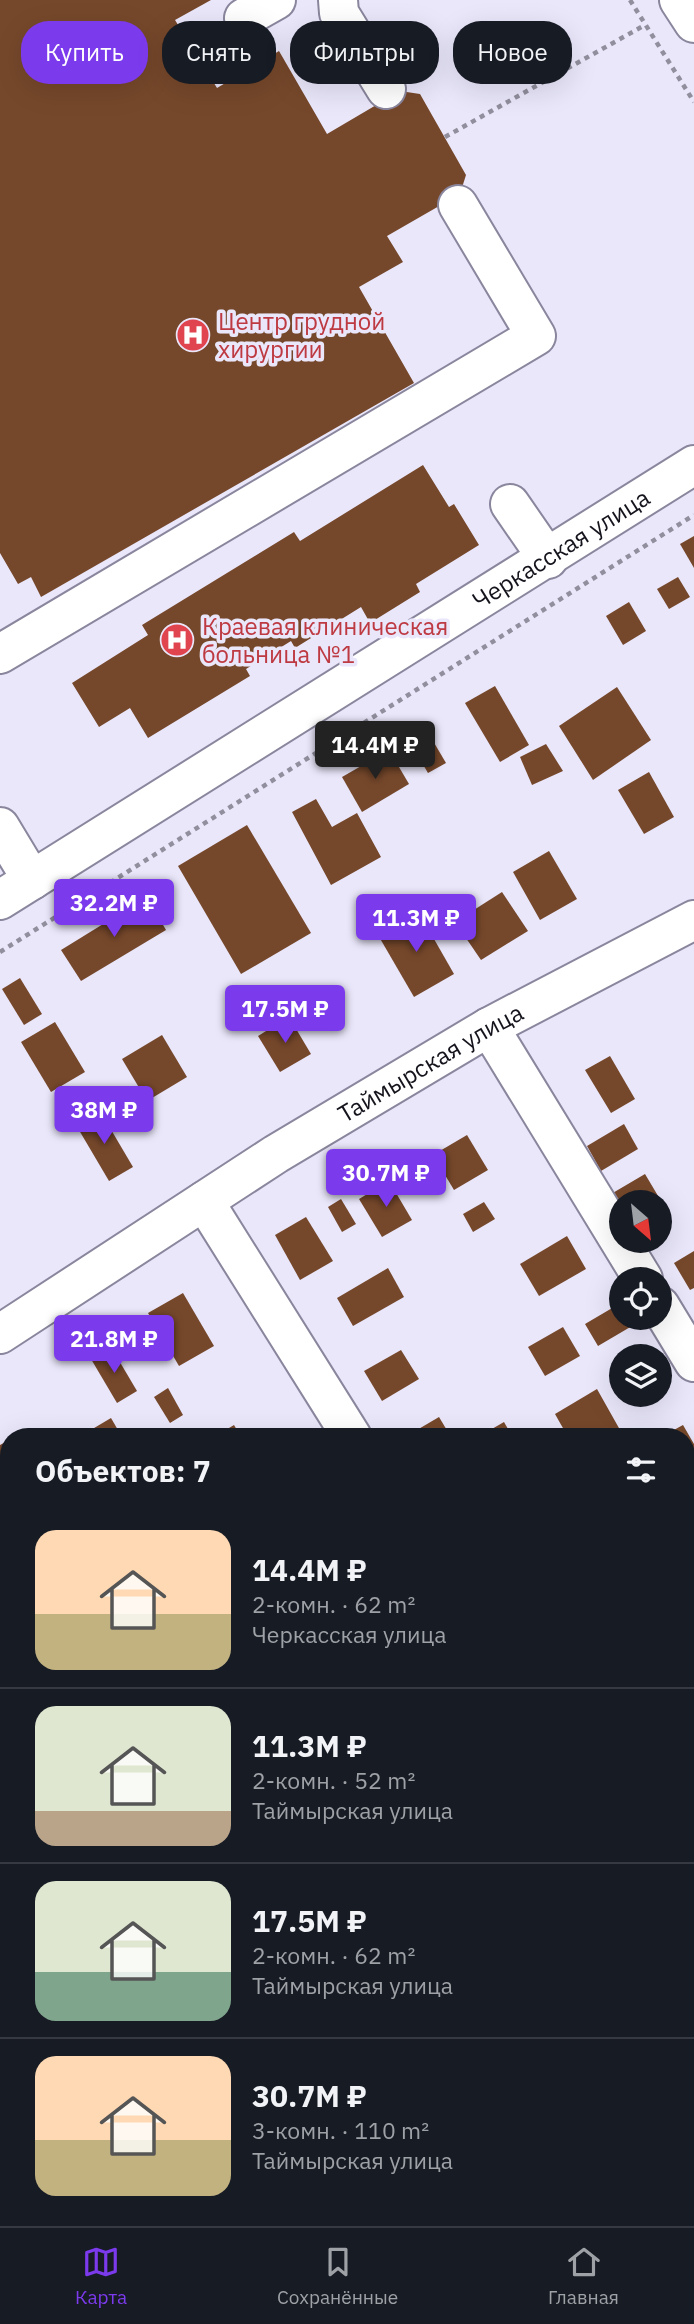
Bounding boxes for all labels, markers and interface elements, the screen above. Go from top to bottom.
chip: Купить [21,21,148,84]
chip: Снять [162,21,276,84]
chip: Фильтры [290,21,439,84]
chip: Новое [453,21,572,84]
place label: Центр грудной хирургии [218,305,385,365]
hospital icon: Центр грудной хирургии [174,316,212,354]
street label: Черкасская улица [466,481,656,616]
place label: Краевая клиническая больница №1 [202,610,448,670]
hospital icon: Краевая клиническая больница №1 [158,621,196,659]
pin: 14.4M ₽ [310,722,440,781]
text: 14.4M ₽ [331,729,419,759]
pin: 32.2M ₽ [49,880,179,939]
text: 32.2M ₽ [70,887,158,917]
pin: 11.3M ₽ [351,894,481,954]
text: 11.3M ₽ [372,902,460,932]
pin: 17.5M ₽ [220,986,350,1045]
text: 17.5M ₽ [241,993,329,1023]
street label: Таймырская улица [332,996,529,1130]
pin: 38M ₽ [55,1086,153,1146]
text: 38M ₽ [70,1094,138,1124]
pin: 30.7M ₽ [321,1150,451,1209]
text: 30.7M ₽ [342,1157,430,1187]
north arrow [609,1190,672,1253]
map controls [609,1190,672,1407]
button: locate [609,1267,672,1330]
pin: 21.8M ₽ [49,1316,179,1375]
text: 21.8M ₽ [70,1323,158,1353]
button: layers [609,1344,672,1407]
text: Объектов: 7 [35,1451,211,1490]
icon: filters [622,1451,660,1489]
text: 14.4M ₽ [252,1550,367,1589]
icon: home [91,1558,175,1642]
text: 2-комн. · 62 m² [252,1589,415,1619]
text: Черкасская улица [252,1619,447,1649]
text: 11.3M ₽ [252,1726,367,1765]
icon: home [91,1734,175,1818]
text: 2-комн. · 52 m² [252,1765,415,1795]
text: Таймырская улица [252,1795,453,1825]
text: 17.5M ₽ [252,1901,367,1940]
icon: home [91,1909,175,1993]
text: 2-комн. · 62 m² [252,1940,415,1970]
text: Таймырская улица [252,1970,453,2000]
text: 30.7M ₽ [252,2076,367,2115]
icon: home [91,2084,175,2168]
text: 3-комн. · 110 m² [252,2115,429,2145]
text: Таймырская улица [252,2145,453,2175]
tab: Карта [75,2243,127,2309]
tab: Сохранённые [277,2243,398,2309]
tab: Главная [548,2243,619,2309]

